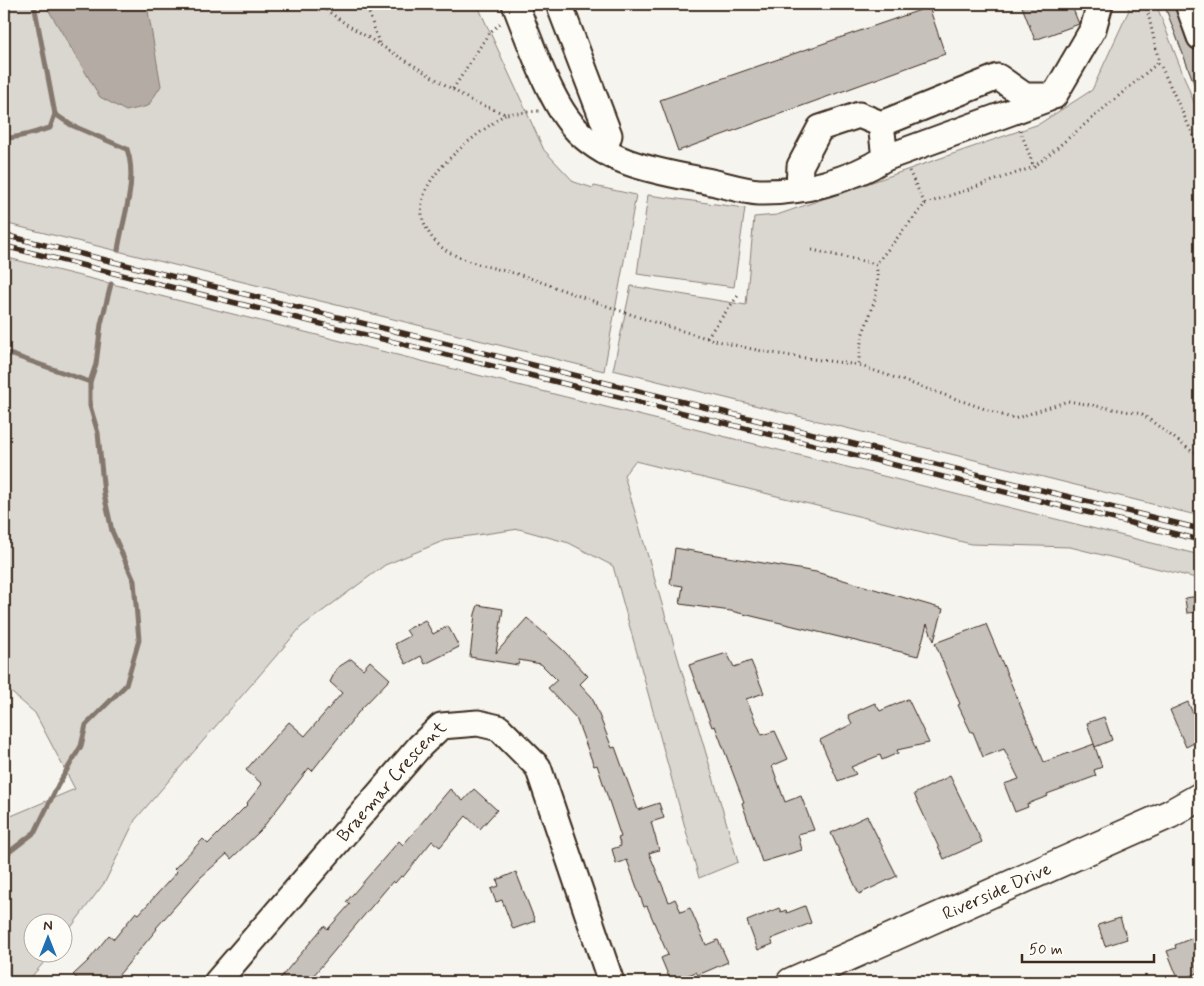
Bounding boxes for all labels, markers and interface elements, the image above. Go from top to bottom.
street label: Braemar Crescent [332,716,452,847]
street label: Riverside Drive [939,857,1055,926]
north arrow [22,914,72,964]
text: N [43,917,53,935]
scale bar [1022,931,1154,963]
text: 50 m [1029,940,1063,960]

